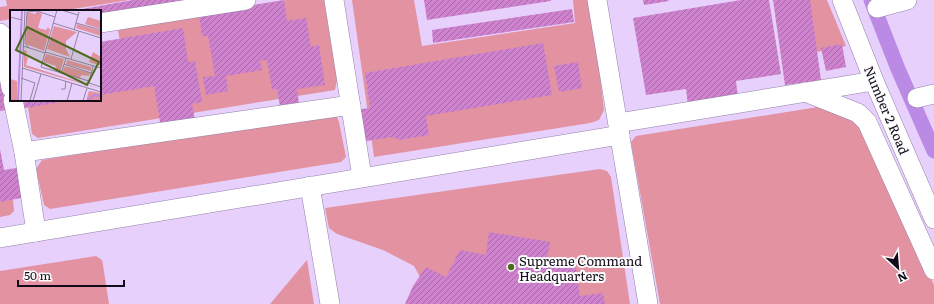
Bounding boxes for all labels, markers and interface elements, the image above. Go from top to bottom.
inset map [10,10,101,101]
street label: Number 2 Road [860,63,914,157]
north arrow [878,248,918,288]
place label: Supreme Command Headquarters [519,251,642,285]
scale bar [18,262,124,288]
marker: Supreme Command Headquarters [506,262,516,272]
text: 50 m [24,266,51,284]
text: N [895,269,910,287]

